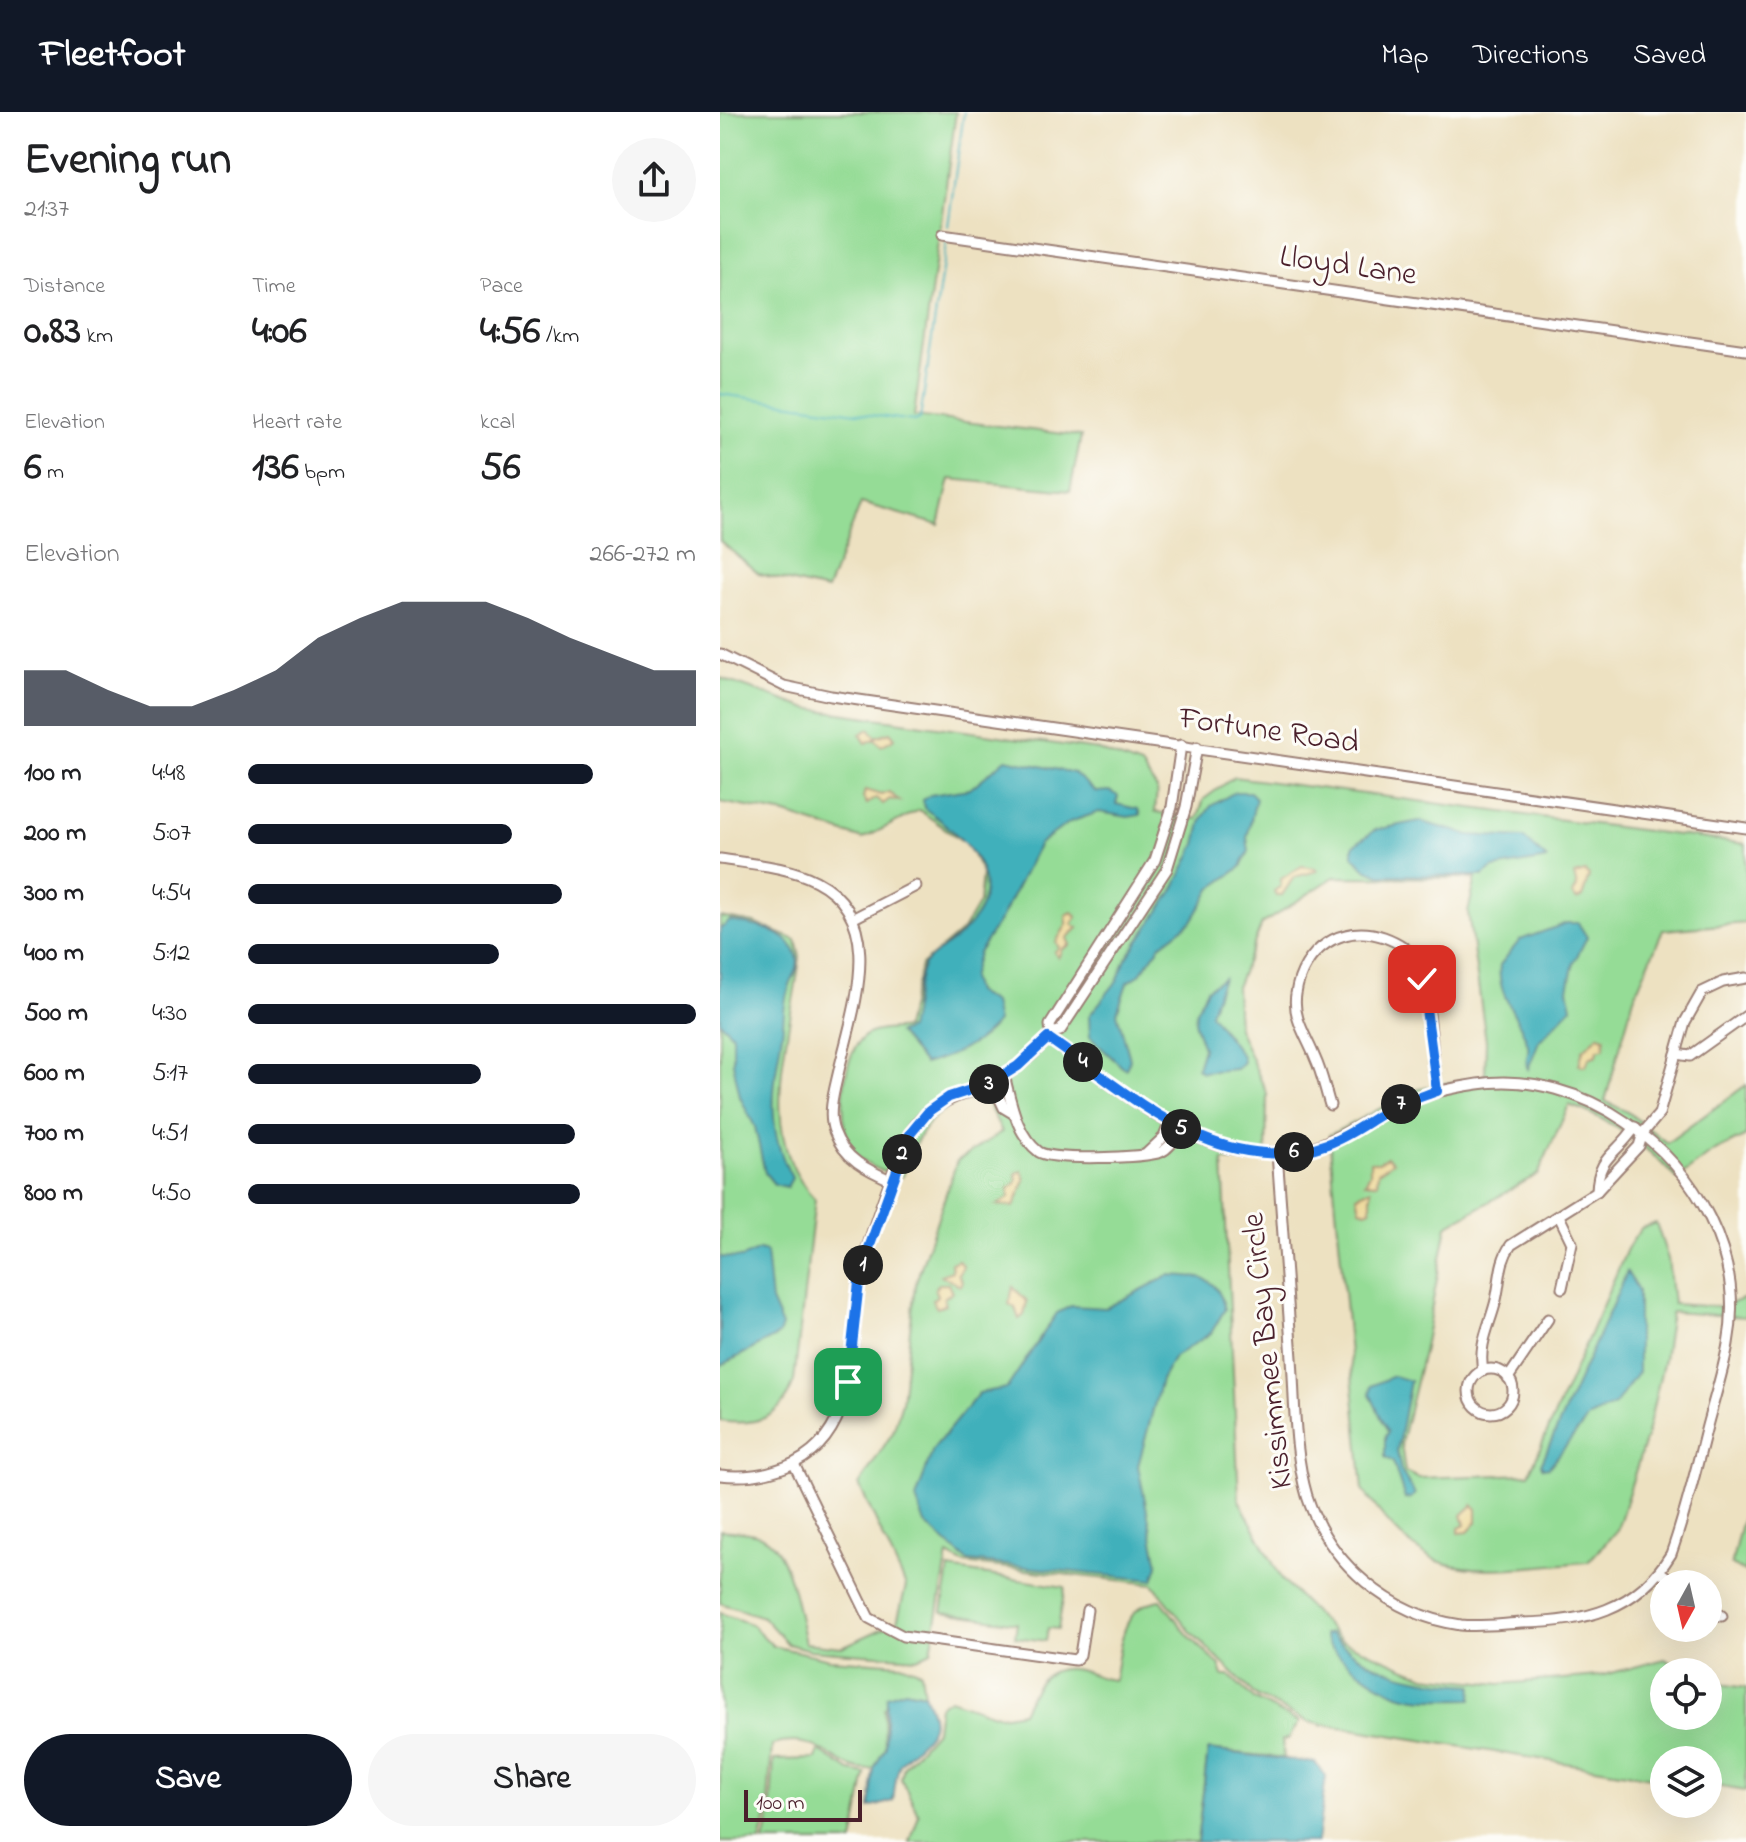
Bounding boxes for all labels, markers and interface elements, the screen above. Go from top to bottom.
text: Fleetfoot [40,28,185,84]
text: Map [1381,36,1429,77]
text: Directions [1473,36,1589,77]
text: Saved [1633,36,1706,77]
text: Evening run [24,129,231,193]
button: share [612,138,696,222]
text: 21:37 [24,191,69,229]
street label: Lloyd Lane [1276,234,1420,300]
text: Distance [24,271,105,303]
text: Time [252,271,296,303]
text: Pace [480,271,523,303]
text: 0.83 [24,303,81,362]
text: 4:06 [252,303,307,362]
text: 4:56 [480,303,540,362]
text: km [81,321,113,353]
text: /km [540,321,579,353]
text: Elevation [24,407,105,439]
text: Heart rate [252,407,342,439]
text: kcal [480,407,515,439]
text: 6 [24,439,42,498]
text: 136 [252,439,299,498]
text: 56 [480,439,520,498]
text: m [42,457,64,489]
text: bpm [299,457,345,489]
text: Elevation [24,536,120,574]
text: 266–272 m [589,536,696,574]
street label: Fortune Road [1175,696,1362,768]
text: 100 m [24,755,81,793]
text: 4:48 [152,755,185,793]
text: 200 m [24,815,86,853]
text: 5:07 [152,815,191,853]
text: 300 m [24,875,84,913]
text: 4:54 [152,875,191,913]
text: 400 m [24,935,84,973]
text: 5:12 [152,935,190,973]
pin [1388,945,1456,1013]
icon: check [1400,957,1444,1001]
text: 500 m [24,995,88,1033]
text: 4:30 [152,995,187,1033]
pin: 4 [1063,1042,1103,1082]
text: 4 [1078,1046,1088,1078]
text: 600 m [24,1055,85,1093]
text: 5:17 [152,1055,188,1093]
pin: 3 [969,1064,1009,1104]
text: 3 [984,1068,994,1100]
pin: 7 [1381,1084,1421,1124]
text: 7 [1396,1088,1406,1120]
pin: 5 [1161,1109,1201,1149]
text: 5 [1175,1113,1187,1145]
text: 700 m [24,1115,84,1153]
text: 4:51 [152,1115,188,1153]
pin: 6 [1274,1132,1314,1172]
pin: 2 [882,1134,922,1174]
text: 6 [1289,1136,1299,1168]
text: 2 [897,1138,907,1170]
text: 800 m [24,1175,83,1213]
text: 4:50 [152,1175,191,1213]
street label: Kissimmee Bay Circle [1231,1210,1307,1492]
pin: 1 [843,1245,883,1285]
text: 1 [860,1249,867,1281]
pin [814,1348,882,1416]
icon: arrive [826,1360,870,1404]
north arrow [1650,1570,1722,1642]
map controls [1650,1570,1722,1818]
button: locate [1650,1658,1722,1730]
button: Save [24,1734,352,1826]
button: Share [368,1734,696,1826]
button: layers [1650,1746,1722,1818]
scale bar [744,1786,862,1822]
text: 100 m [756,1788,805,1820]

